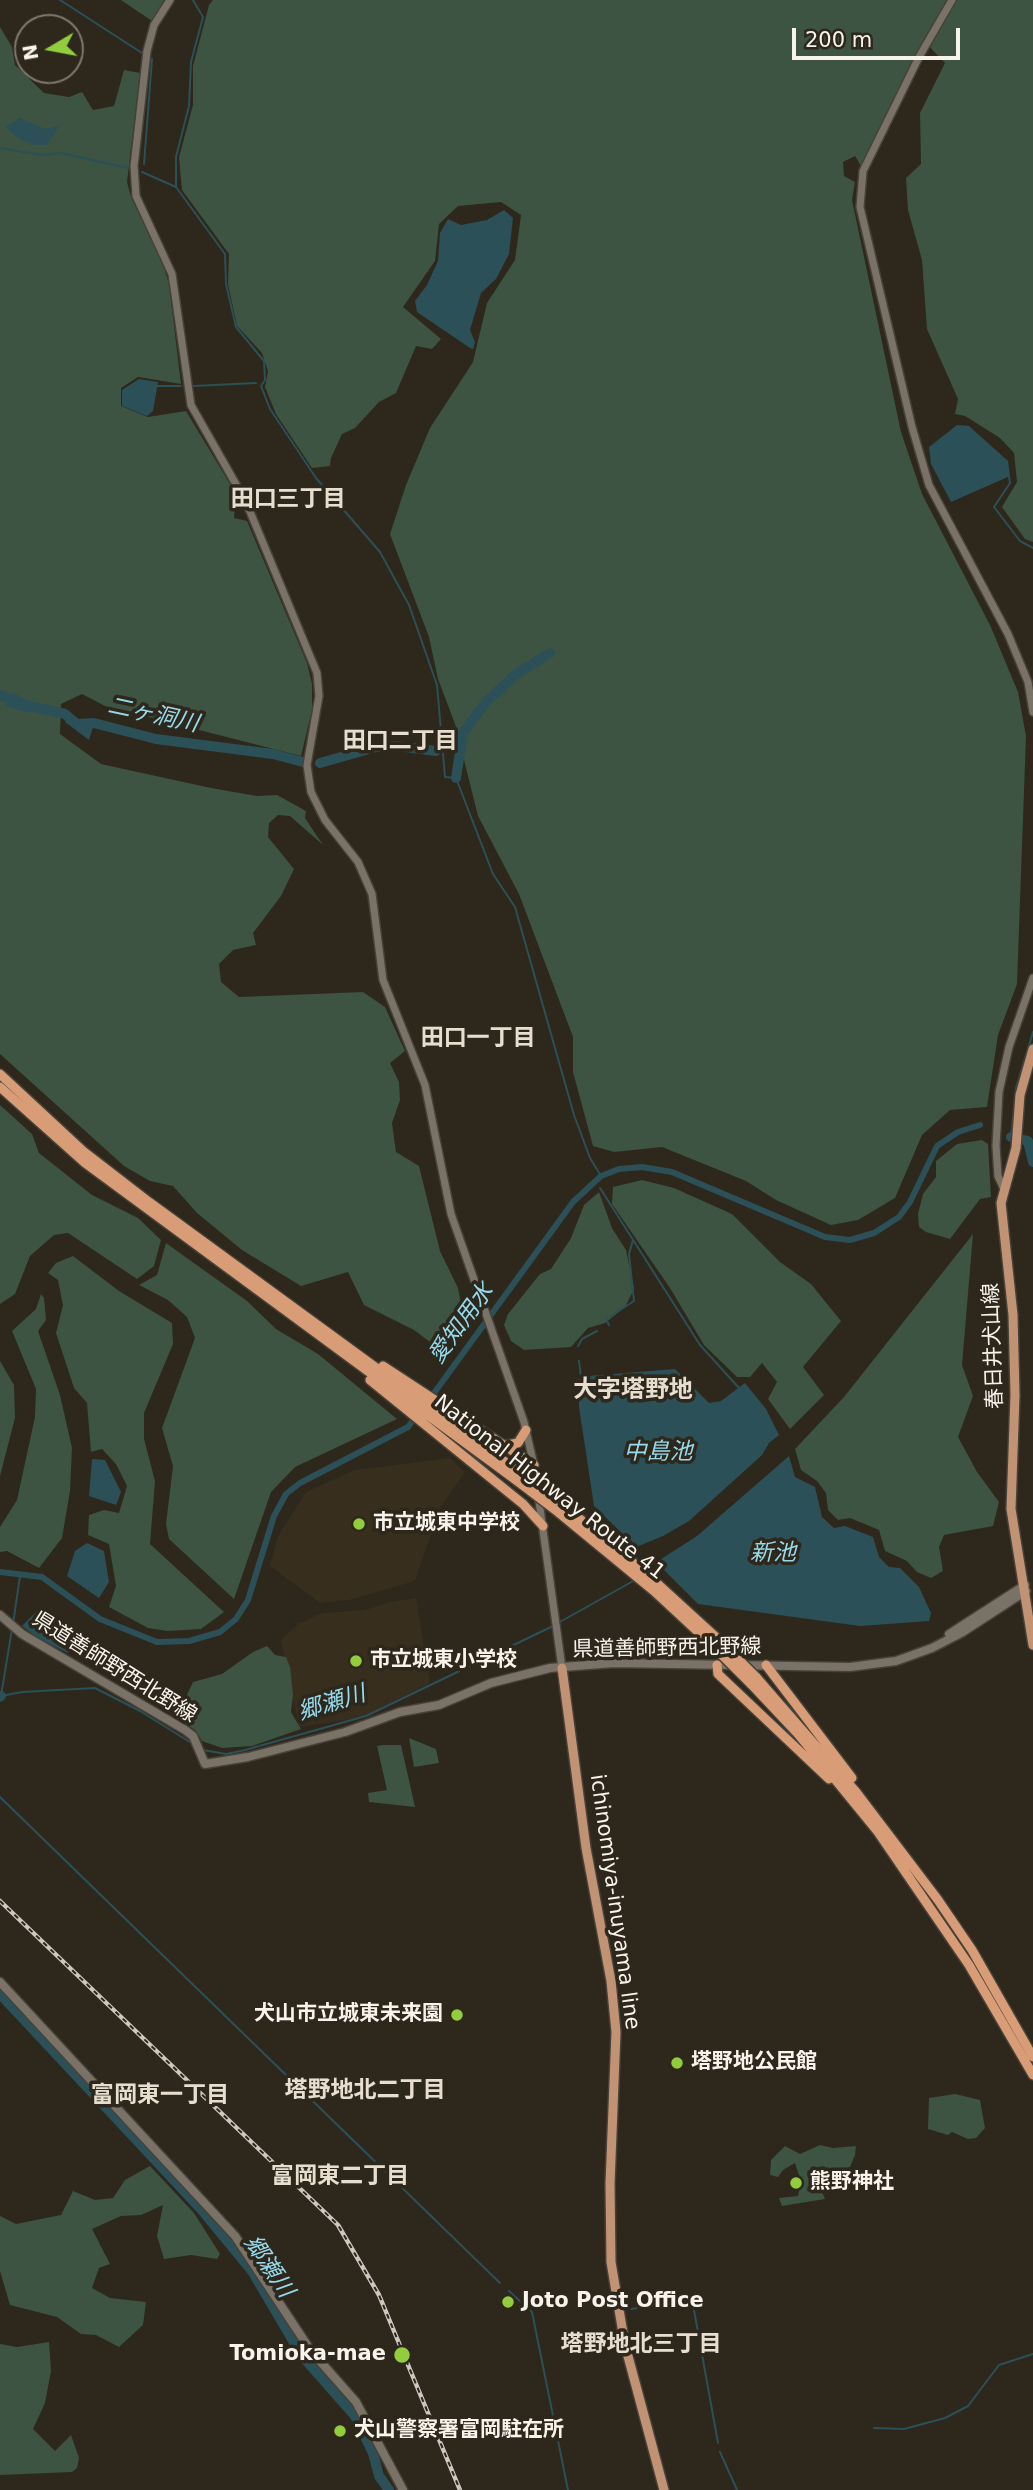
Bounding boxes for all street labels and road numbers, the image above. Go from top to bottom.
street label: 春日井犬山線 [979,1283,1009,1409]
street label: National Highway Route 41 [429,1390,669,1586]
street label: 県道善師野西北野線 [27,1607,201,1729]
street label: 県道善師野西北野線 [572,1635,762,1663]
street label: ichinomiya-inuyama line [584,1773,644,2031]

